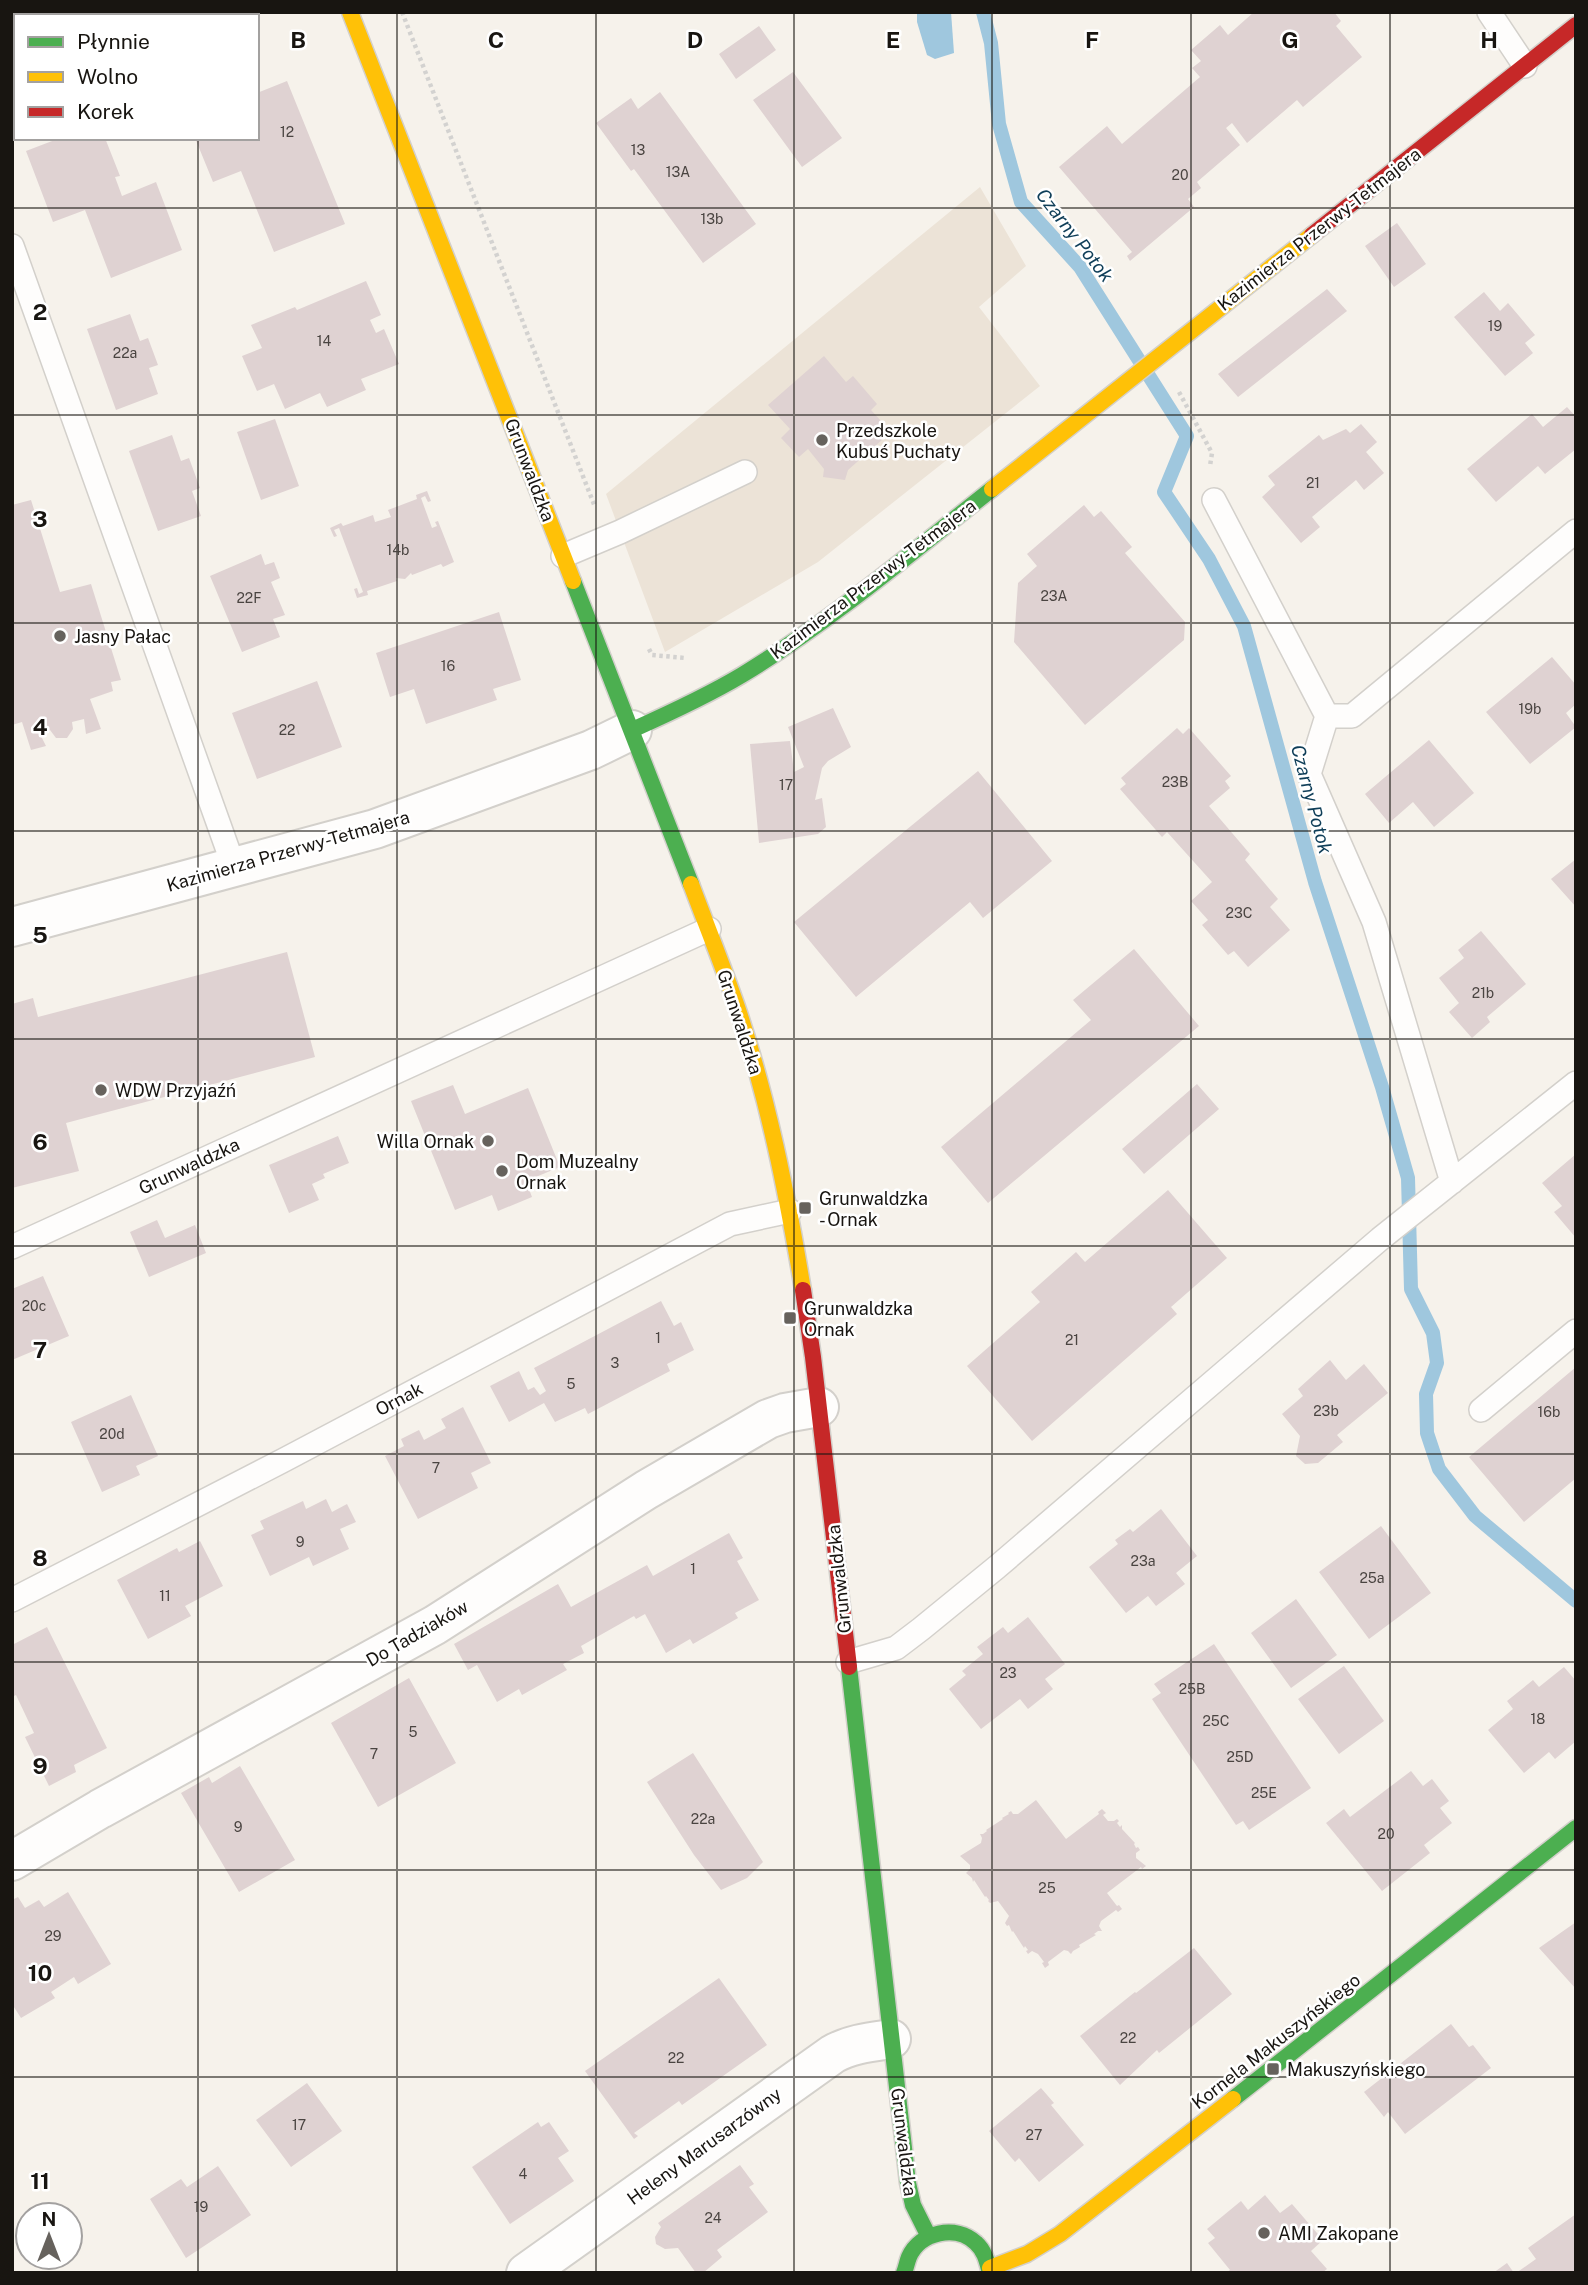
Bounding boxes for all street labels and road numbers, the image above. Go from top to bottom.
street label: Kazimierza Przerwy-Tetmajera [1213,143,1425,315]
street label: Grunwaldzka [501,415,559,525]
street label: Kazimierza Przerwy-Tetmajera [766,495,980,663]
street label: Kazimierza Przerwy-Tetmajera [164,806,412,896]
street label: Grunwaldzka [713,967,767,1077]
street label: Grunwaldzka [135,1133,243,1199]
street label: Ornak [372,1378,426,1420]
street label: Grunwaldzka [823,1524,855,1634]
street label: Do Tadziaków [362,1595,472,1671]
street label: Kornela Makuszyńskiego [1187,1969,1365,2113]
street label: Heleny Marusarzówny [623,2083,785,2209]
street label: Grunwaldzka [887,2087,921,2197]

